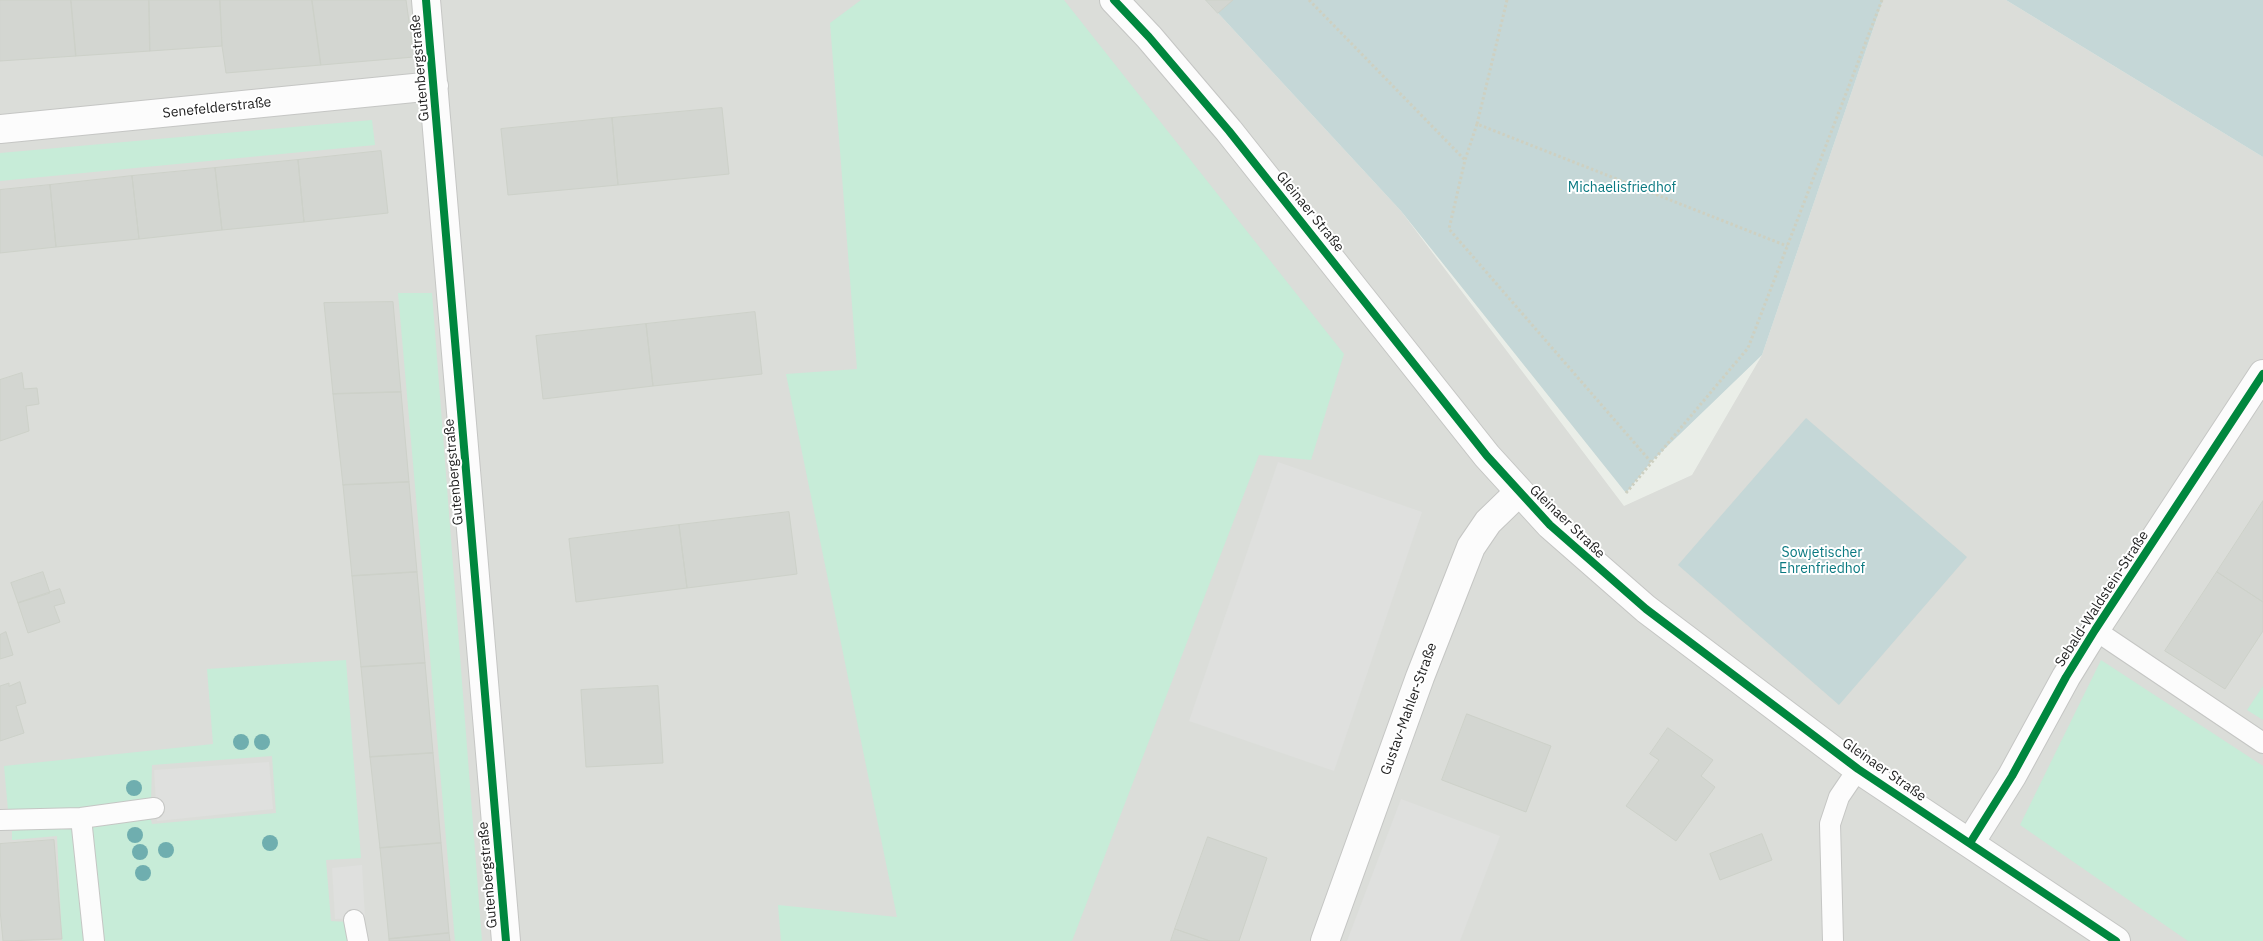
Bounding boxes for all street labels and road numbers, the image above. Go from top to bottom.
street label: Gutenbergstraße [407,14,433,122]
street label: Senefelderstraße [162,94,272,122]
street label: Gleinaer Straße [1272,168,1348,256]
street label: Gutenbergstraße [441,418,467,526]
street label: Gleinaer Straße [1526,482,1608,562]
street label: Sebald-Waldstein-Straße [2052,528,2152,670]
street label: Gustav-Mahler-Straße [1377,640,1441,778]
street label: Gleinaer Straße [1839,735,1929,805]
street label: Gutenbergstraße [475,821,501,929]

